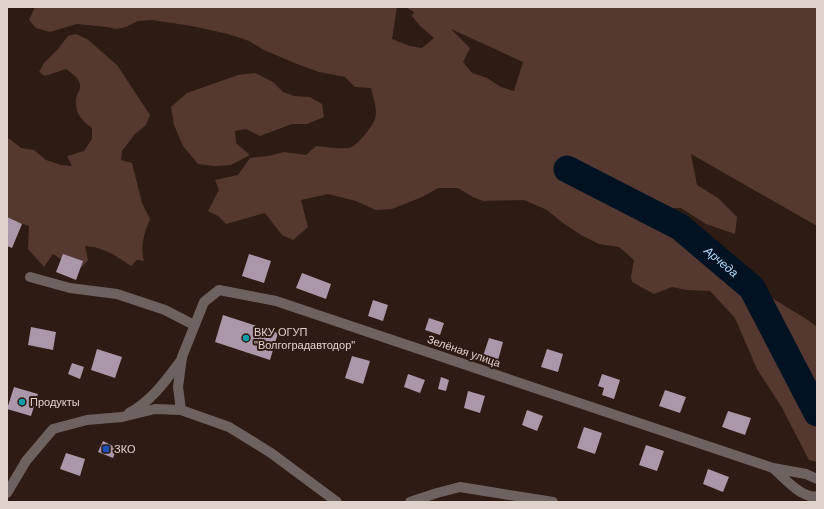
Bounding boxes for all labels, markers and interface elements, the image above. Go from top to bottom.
water label: Арчеда [701,243,741,280]
place label: ВКУ ОГУП "Волгоградавтодор" [254,326,355,351]
marker: ВКУ ОГУП "Волгоградавтодор" [241,333,251,343]
street label: Зелёная улица [426,333,503,369]
place label: Продукты [30,396,80,408]
marker: Продукты [17,397,27,407]
place label: ЗКО [114,443,136,455]
marker: ЗКО [101,444,111,454]

